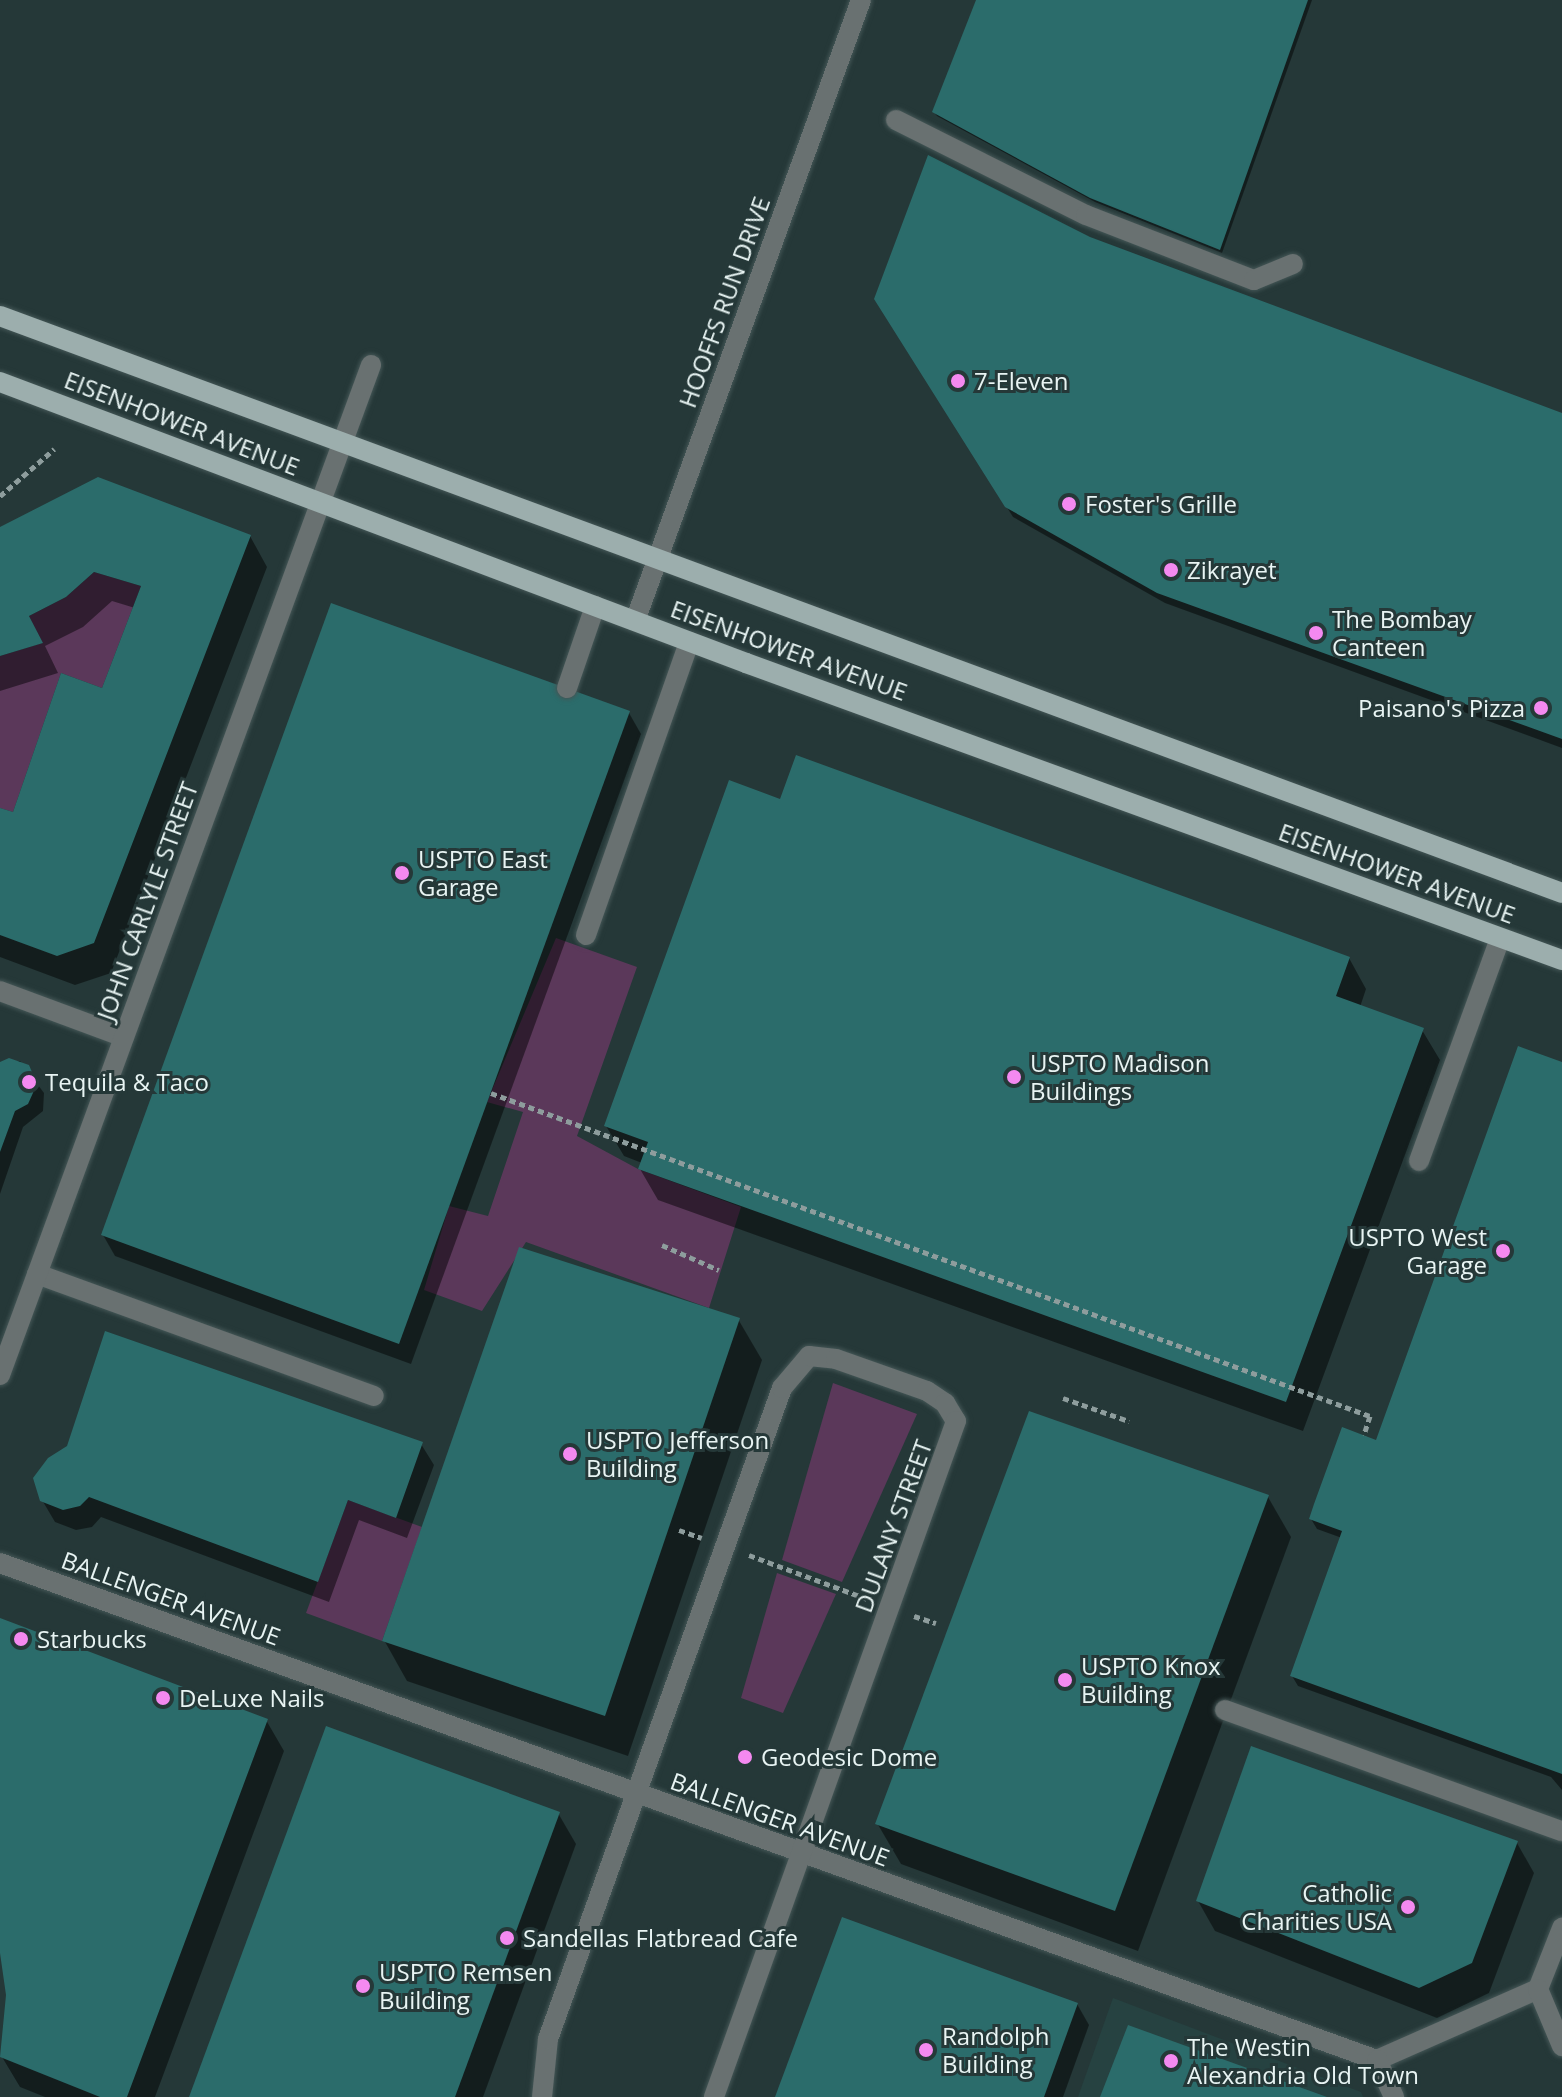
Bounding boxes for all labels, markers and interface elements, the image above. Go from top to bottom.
street label: HOOFFS RUN DRIVE [672,193,776,411]
street label: EISENHOWER AVENUE [60,365,304,481]
place label: 7-Eleven [974,367,1068,395]
marker: 7-Eleven [949,372,967,390]
place label: Foster's Grille [1085,490,1237,518]
marker: Foster's Grille [1060,495,1078,513]
place label: Zikrayet [1187,556,1277,584]
marker: Zikrayet [1162,561,1180,579]
street label: EISENHOWER AVENUE [667,594,911,706]
place label: The Bombay Canteen [1332,605,1472,661]
marker: The Bombay Canteen [1307,624,1325,642]
place label: Paisano's Pizza [1358,694,1525,722]
marker: Paisano's Pizza [1532,699,1550,717]
street label: JOHN CARLYLE STREET [90,778,204,1024]
street label: EISENHOWER AVENUE [1275,817,1519,929]
place label: USPTO East Garage [418,845,548,901]
marker: USPTO East Garage [393,864,411,882]
place label: USPTO Madison Buildings [1030,1049,1209,1105]
place label: Tequila & Taco [45,1068,209,1096]
marker: USPTO Madison Buildings [1005,1068,1023,1086]
marker: Tequila & Taco [20,1073,38,1091]
place label: USPTO West Garage [1348,1223,1487,1279]
marker: USPTO West Garage [1494,1242,1512,1260]
place label: USPTO Jefferson Building [586,1426,769,1482]
street label: DULANY STREET [848,1436,938,1616]
marker: USPTO Jefferson Building [561,1445,579,1463]
street label: BALLENGER AVENUE [58,1545,284,1651]
place label: Starbucks [37,1625,147,1653]
marker: Starbucks [12,1630,30,1648]
place label: USPTO Knox Building [1081,1652,1221,1708]
marker: USPTO Knox Building [1056,1671,1074,1689]
place label: DeLuxe Nails [179,1684,324,1712]
marker: DeLuxe Nails [154,1689,172,1707]
place label: Geodesic Dome [761,1743,937,1771]
marker: Geodesic Dome [736,1748,754,1766]
street label: BALLENGER AVENUE [667,1766,893,1872]
place label: Catholic Charities USA [1241,1879,1392,1935]
marker: Catholic Charities USA [1399,1898,1417,1916]
place label: Sandellas Flatbread Cafe [523,1924,798,1952]
marker: Sandellas Flatbread Cafe [498,1929,516,1947]
place label: USPTO Remsen Building [379,1958,552,2014]
marker: USPTO Remsen Building [354,1977,372,1995]
place label: Randolph Building [942,2022,1049,2078]
place label: The Westin Alexandria Old Town [1187,2033,1419,2089]
marker: Randolph Building [917,2041,935,2059]
marker: The Westin Alexandria Old Town [1162,2052,1180,2070]

